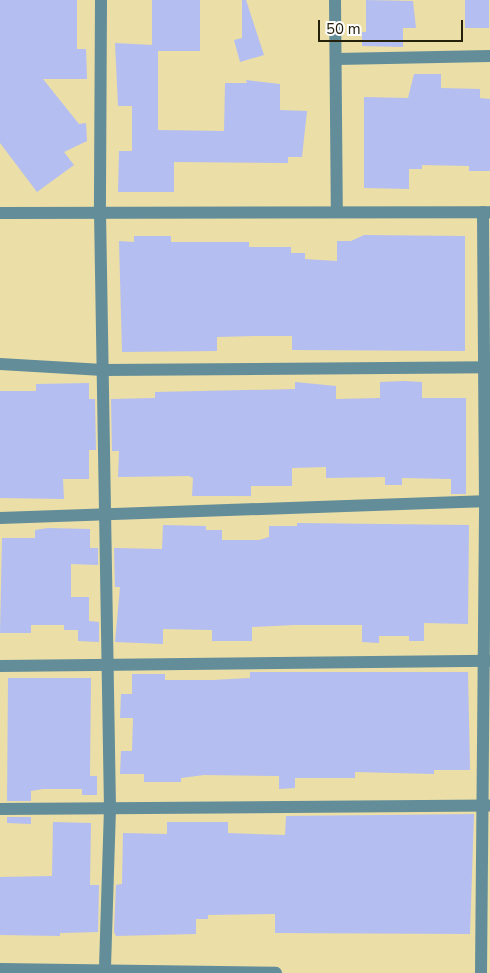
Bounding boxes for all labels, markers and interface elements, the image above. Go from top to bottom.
scale bar [320,10,465,42]
text: 50 m [326,19,361,39]

